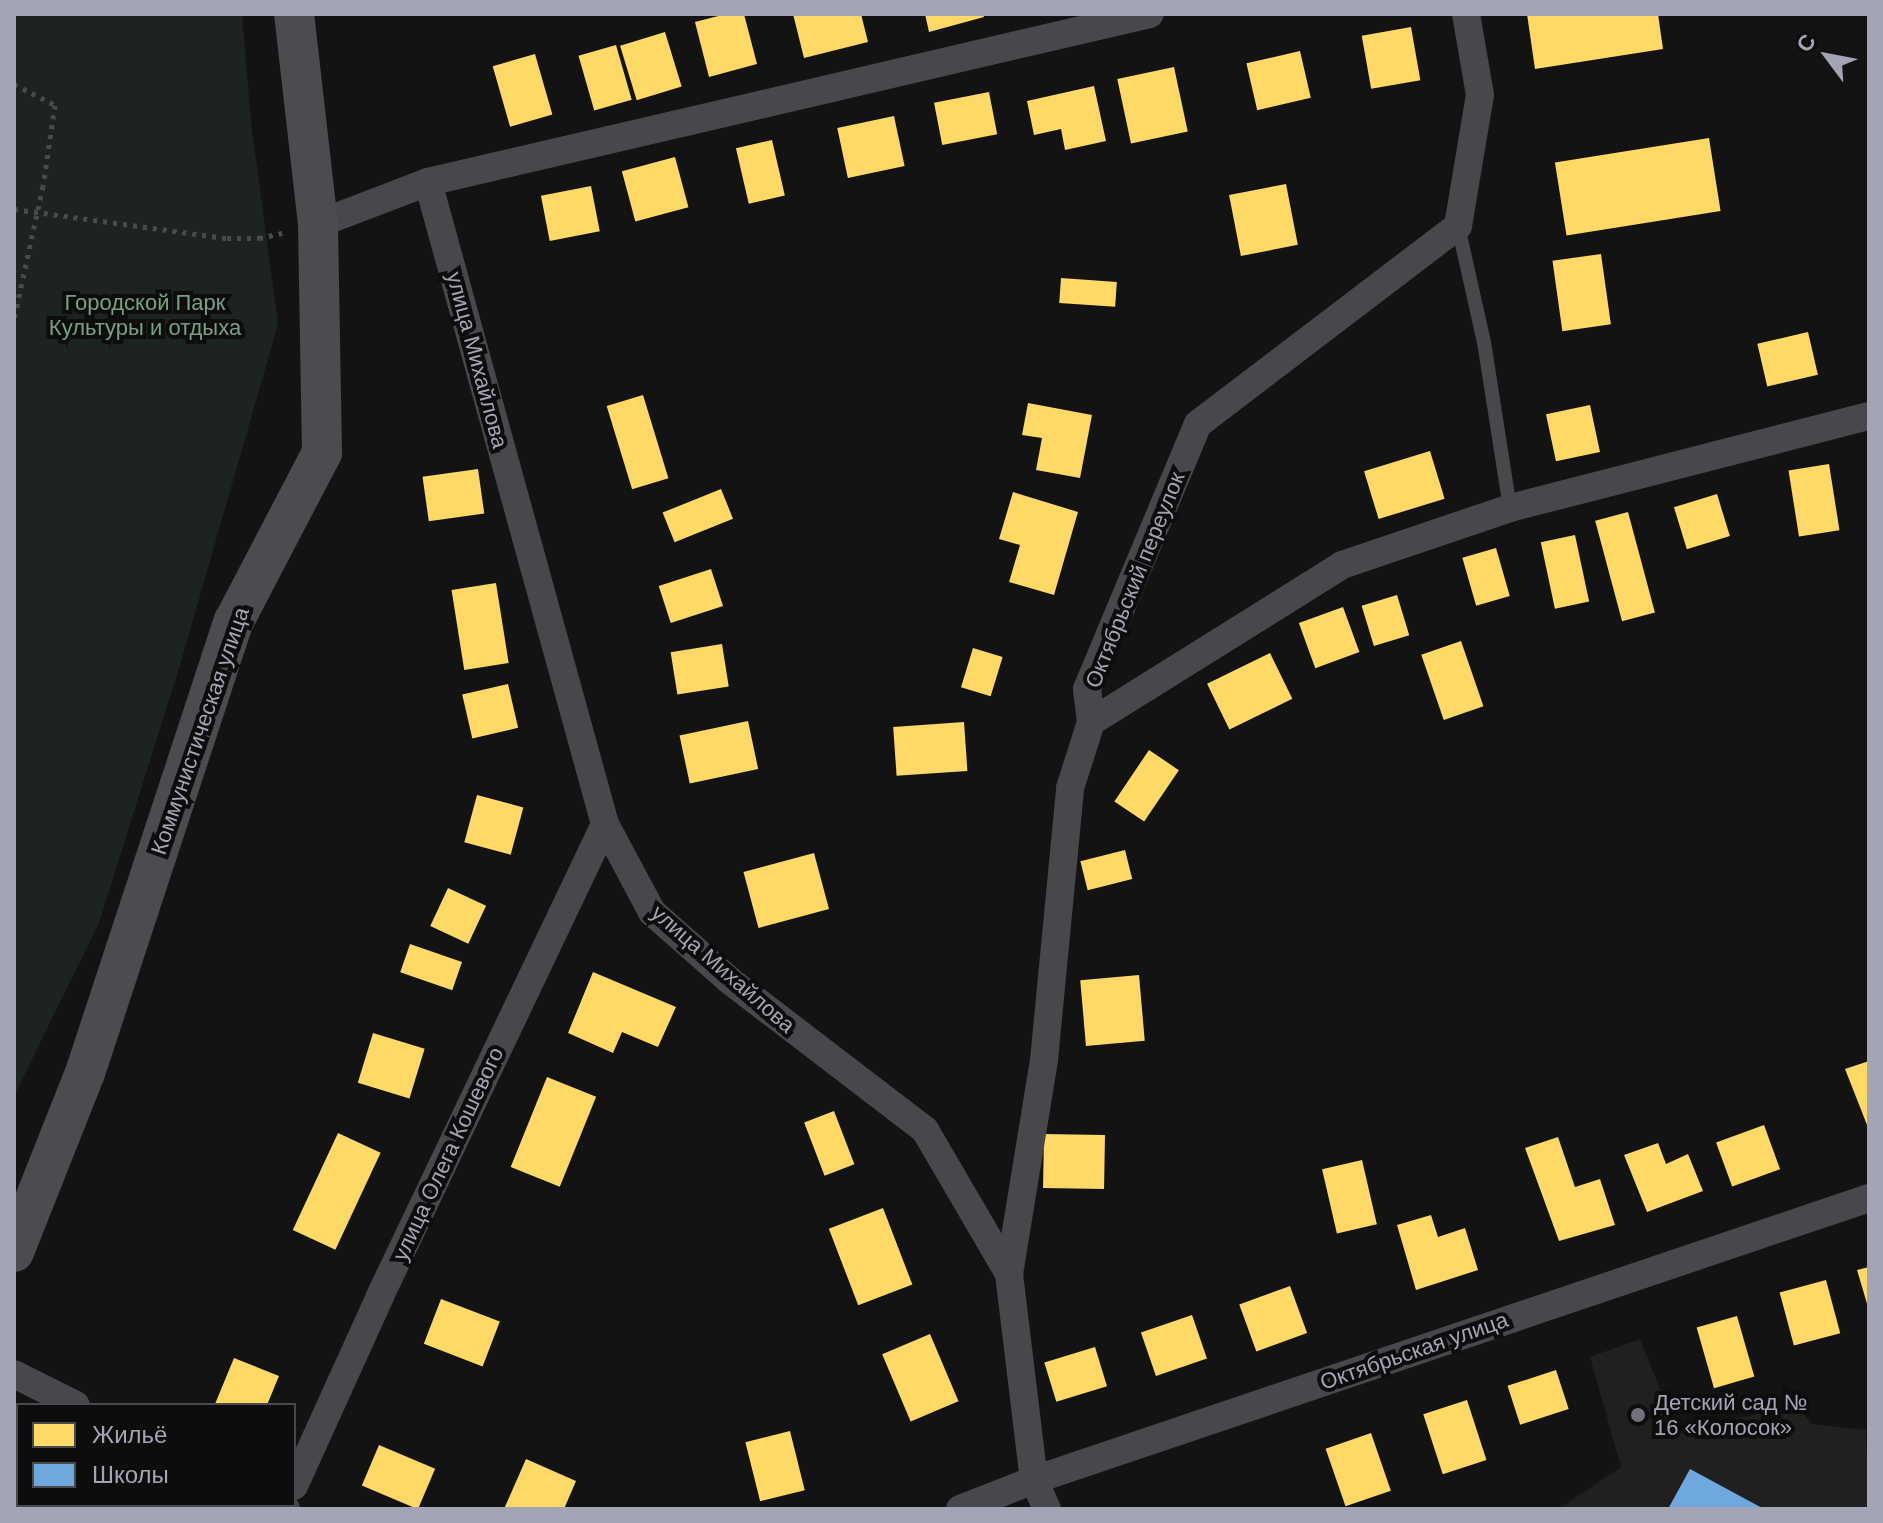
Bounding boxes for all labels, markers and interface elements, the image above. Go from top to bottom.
north arrow [1787,16,1867,96]
text: С [1791,30,1821,56]
street label: улица Михайлова [441,269,513,451]
park label: Городской Парк Культуры и отдыха [49,289,241,340]
street label: Октябрьский переулок [1080,468,1190,692]
street label: Коммунистическая улица [145,604,255,858]
street label: улица Михайлова [646,900,800,1038]
street label: улица Олега Кошевого [387,1043,509,1265]
street label: Октябрьская улица [1317,1306,1511,1396]
place label: Детский сад № 16 «Колосок» [1654,1389,1807,1440]
legend [16,1403,296,1507]
marker: Детский сад № 16 «Колосок» [1629,1406,1647,1424]
text: Жильё [92,1421,167,1448]
text: Школы [92,1461,169,1488]

